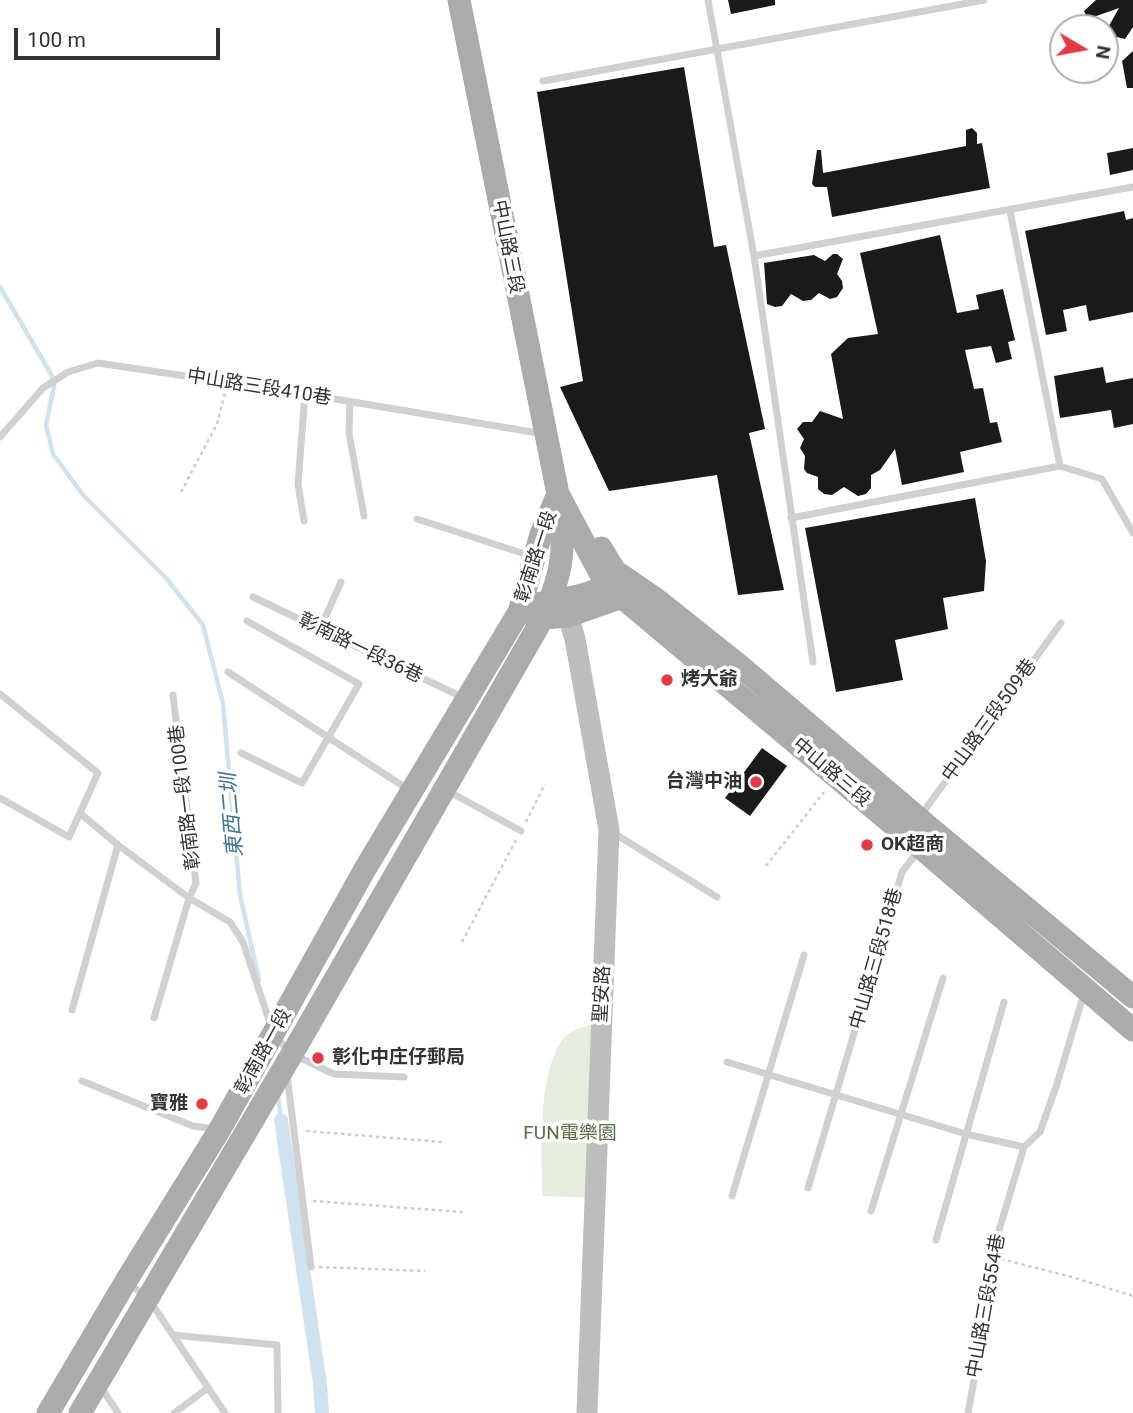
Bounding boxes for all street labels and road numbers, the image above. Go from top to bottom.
street label: 中山路三段 [487,198,527,296]
street label: 中山路三段410巷 [185,365,333,411]
street label: 彰南路一段 [511,508,563,606]
street label: 彰南路一段36巷 [294,609,426,689]
street label: 中山路三段509巷 [938,655,1042,787]
street label: 彰南路一段100巷 [166,723,206,871]
street label: 中山路三段 [787,734,875,812]
street label: 中山路三段518巷 [846,886,908,1032]
street label: 聖安路 [590,965,616,1023]
street label: 彰南路一段 [231,1005,297,1099]
street label: 中山路三段554巷 [963,1232,1011,1380]

